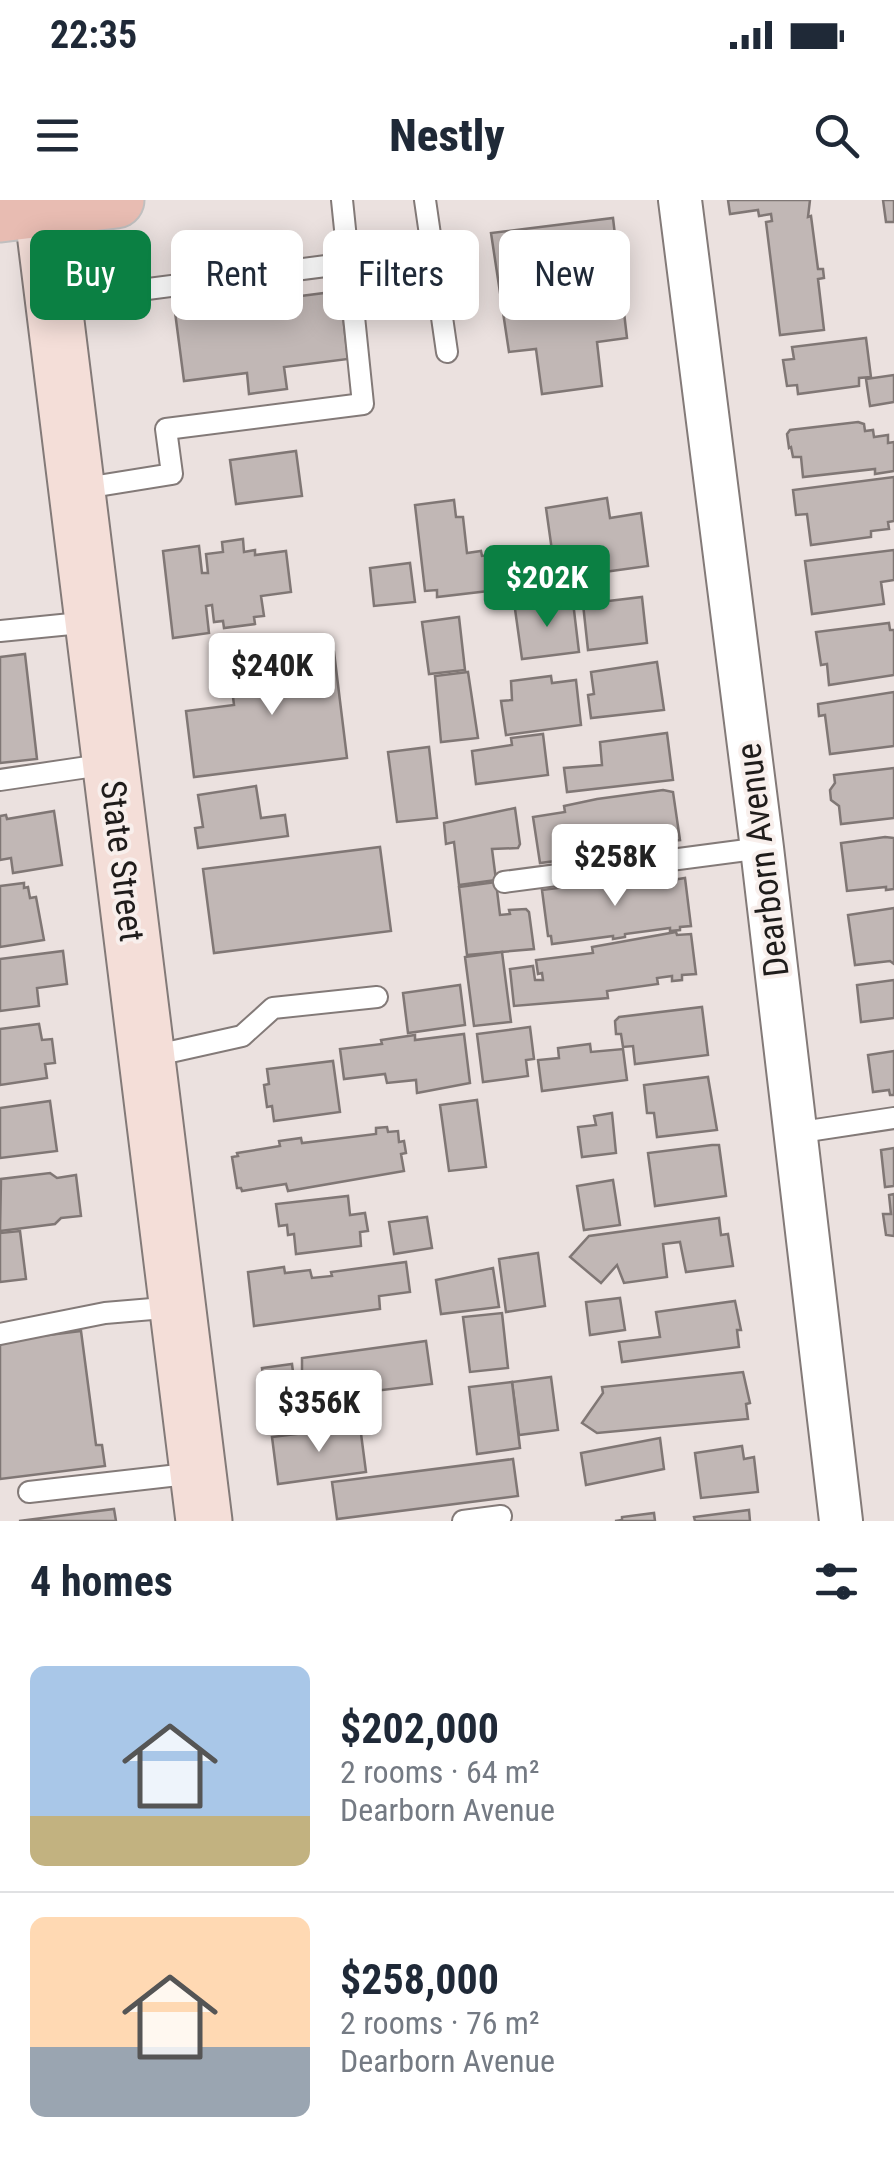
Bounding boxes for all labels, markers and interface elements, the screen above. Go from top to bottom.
text: 22:35 [50,13,137,57]
icon: menu [30,108,85,163]
icon: search [809,108,864,163]
text: Nestly [389,109,505,162]
chip: Buy [30,230,151,320]
chip: Rent [171,230,303,320]
chip: Filters [323,230,479,320]
chip: New [499,230,630,320]
pin: $202K [477,545,617,630]
text: $202K [506,558,588,596]
pin: $240K [202,633,342,718]
text: $240K [231,646,313,684]
street label: Dearborn Avenue [728,741,798,979]
street label: State Street [92,778,152,944]
pin: $258K [545,824,685,909]
text: $258K [574,837,656,875]
pin: $356K [249,1370,389,1455]
text: $356K [278,1383,360,1421]
icon: filters [809,1554,864,1609]
text: 4 homes [30,1557,173,1606]
text: $202,000 [340,1704,499,1753]
icon: home [110,1706,230,1826]
text: 2 rooms · 64 m² [340,1753,539,1791]
text: Dearborn Avenue [340,1791,555,1829]
text: $258,000 [340,1955,499,2004]
icon: home [110,1957,230,2077]
text: 2 rooms · 76 m² [340,2004,539,2042]
text: Dearborn Avenue [340,2042,555,2080]

